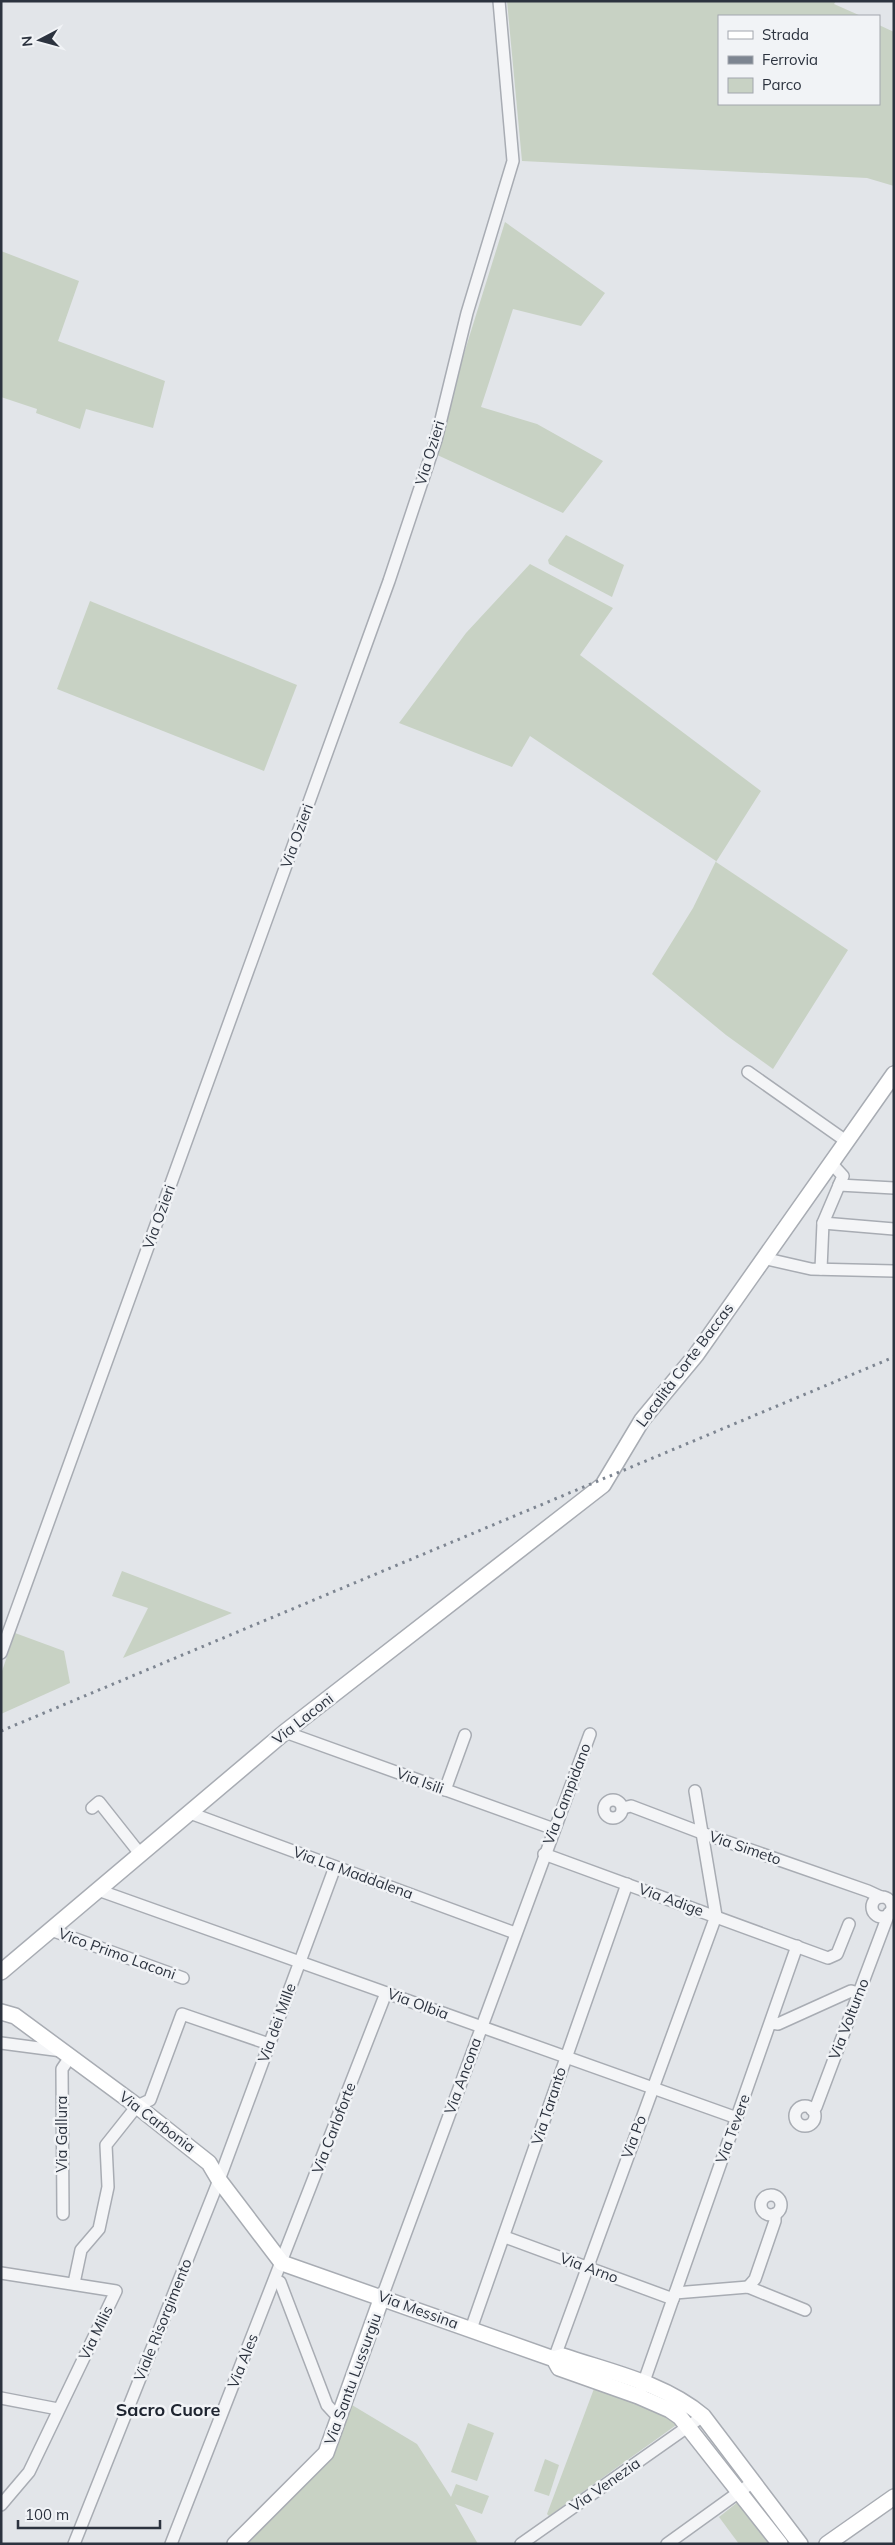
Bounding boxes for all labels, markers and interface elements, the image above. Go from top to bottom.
north arrow [15,15,65,65]
legend [718,15,880,105]
text: Strada [762,25,809,44]
text: N [18,35,37,48]
text: Ferrovia [762,50,818,69]
text: Parco [762,75,802,94]
street label: Via Ozieri [411,418,448,488]
street label: Via Ozieri [276,801,317,871]
street label: Via Ozieri [138,1182,179,1252]
street label: Località Corte Baccas [632,1299,737,1430]
street label: Via Laconi [268,1689,337,1748]
street label: Via Campidano [538,1740,595,1847]
street label: Via Isili [394,1763,446,1798]
street label: Via Simeto [707,1826,784,1869]
street label: Via La Maddalena [291,1842,416,1903]
street label: Via Adige [636,1879,706,1920]
street label: Vico Primo Laconi [56,1923,178,1984]
street label: Via Volturno [824,1976,873,2062]
street label: Via dei Mille [253,1980,300,2065]
street label: Via Olbia [385,1984,451,2023]
street label: Via Ancona [440,2035,485,2117]
street label: Via Taranto [527,2064,570,2147]
street label: Via Carloforte [307,2080,360,2176]
street label: Via Carbonia [116,2087,199,2156]
street label: Via Tevere [711,2092,754,2166]
street label: Via Gallura [52,2095,71,2173]
street label: Via Po [617,2112,650,2161]
street label: Via Arno [557,2248,621,2287]
street label: Viale Risorgimento [129,2256,196,2384]
street label: Via Messina [375,2286,461,2333]
street label: Via Milis [74,2303,117,2363]
street label: Via Santu Lussurgiu [320,2310,385,2447]
street label: Via Ales [223,2331,262,2391]
district label: Sacro Cuore [116,2398,220,2421]
street label: Via Venezia [566,2453,644,2516]
scale bar [18,2498,160,2530]
text: 100 m [25,2505,69,2524]

